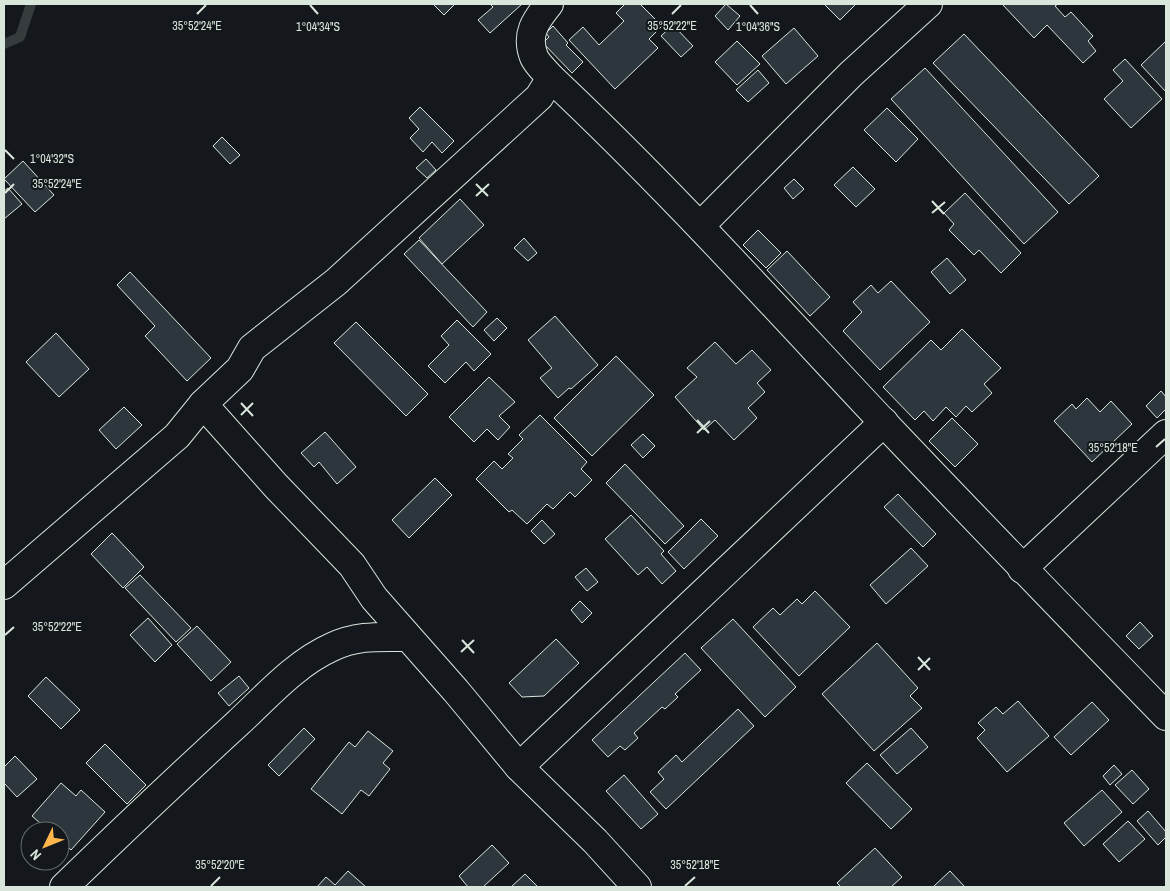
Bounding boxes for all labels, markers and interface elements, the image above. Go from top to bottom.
text: 35°52'24"E [172,18,222,34]
text: 35°52'22"E [647,18,697,34]
text: 1°04'34"S [296,19,340,35]
text: 1°04'36"S [736,19,780,35]
text: 1°04'32"S [30,151,74,167]
text: 35°52'24"E [32,176,82,192]
text: 35°52'18"E [1088,440,1138,456]
text: 35°52'22"E [32,619,82,635]
north arrow [20,821,70,871]
text: N [26,846,45,864]
text: 35°52'20"E [195,857,245,873]
text: 35°52'18"E [670,857,720,873]

